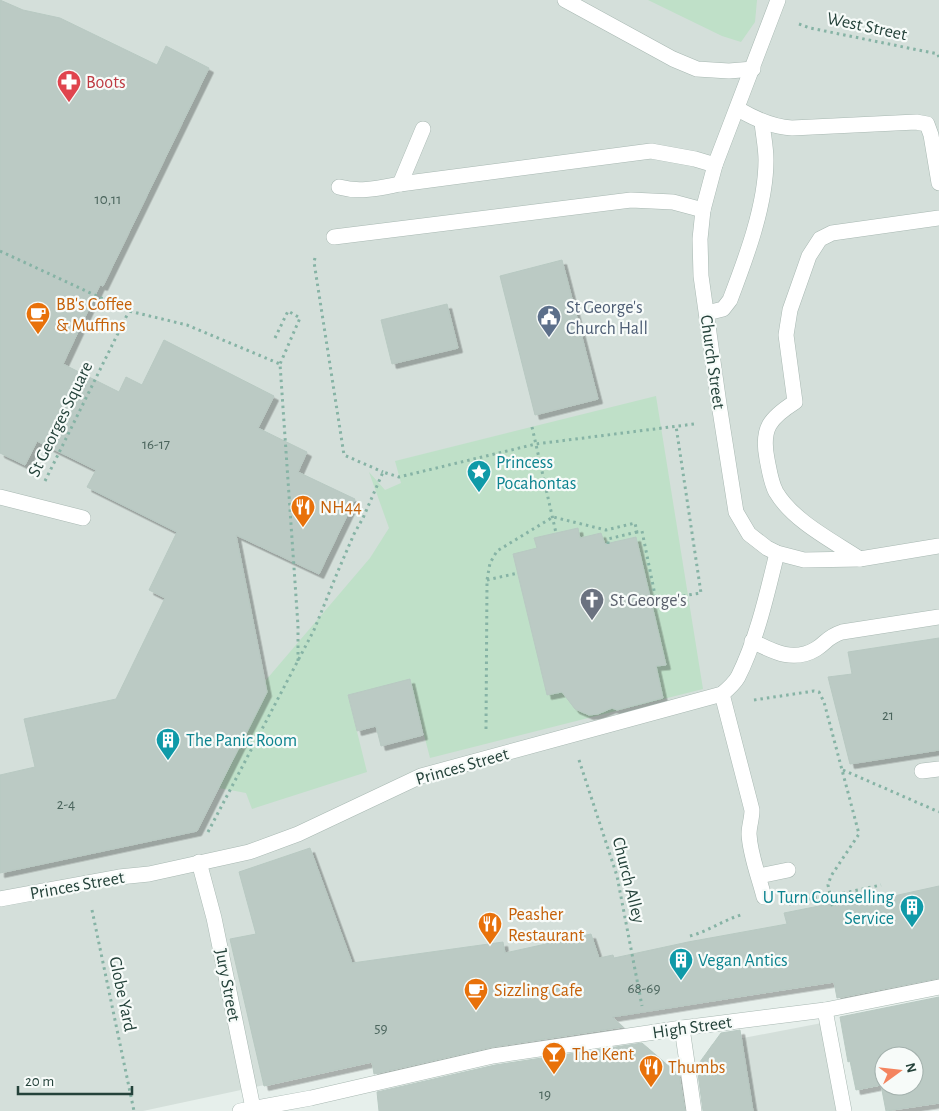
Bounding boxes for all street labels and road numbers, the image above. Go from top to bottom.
street label: West Street [825,10,909,44]
street label: Church Street [696,314,728,411]
street label: St Georges Square [25,359,97,480]
street label: Princes Street [414,745,511,789]
street label: Church Alley [609,835,647,925]
street label: Princes Street [28,869,126,903]
street label: Jury Street [211,947,243,1023]
street label: Globe Yard [105,955,139,1033]
street label: High Street [651,1013,733,1042]

